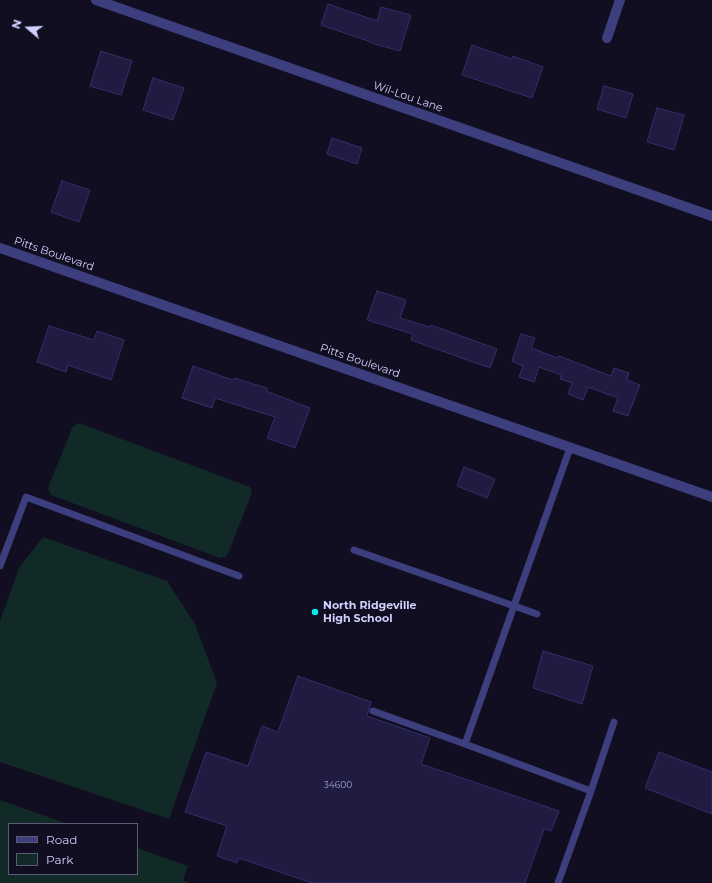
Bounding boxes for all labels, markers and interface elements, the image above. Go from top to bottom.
north arrow [8,8,48,48]
text: N [9,18,25,31]
street label: Wil-Lou Lane [371,79,445,115]
street label: Pitts Boulevard [12,234,96,274]
street label: Pitts Boulevard [318,341,402,381]
place label: North Ridgeville High School [323,599,416,625]
marker: North Ridgeville High School [310,607,320,617]
house number: 34600 [324,780,352,790]
legend [8,823,138,875]
text: Road [46,832,77,847]
text: Park [46,852,73,867]

